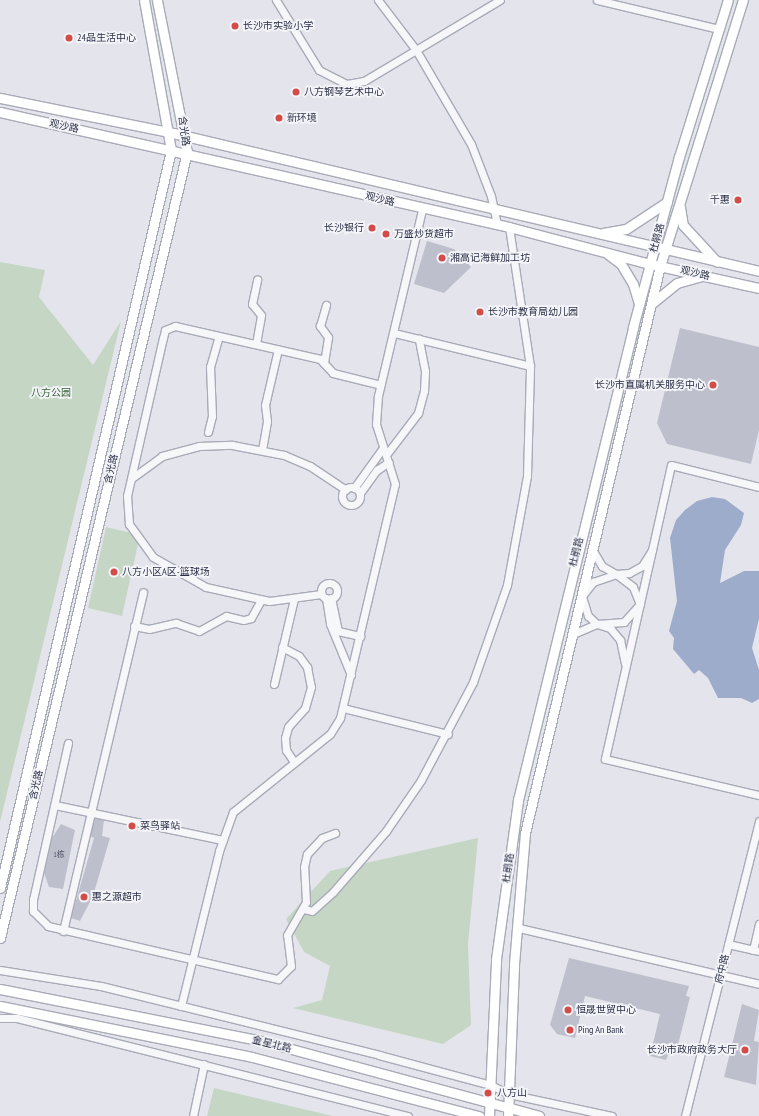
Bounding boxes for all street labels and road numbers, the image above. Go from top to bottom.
street label: 含光路 [176,115,192,147]
street label: 观沙路 [48,117,80,135]
street label: 观沙路 [364,190,396,208]
street label: 杜鹃路 [647,222,667,254]
street label: 观沙路 [679,264,711,282]
street label: 含光路 [102,453,120,485]
street label: 杜鹃路 [567,536,585,568]
street label: 含光路 [27,769,45,801]
street label: 杜鹃路 [500,852,516,884]
street label: 府中路 [713,953,731,985]
street label: 金星北路 [251,1033,293,1055]

